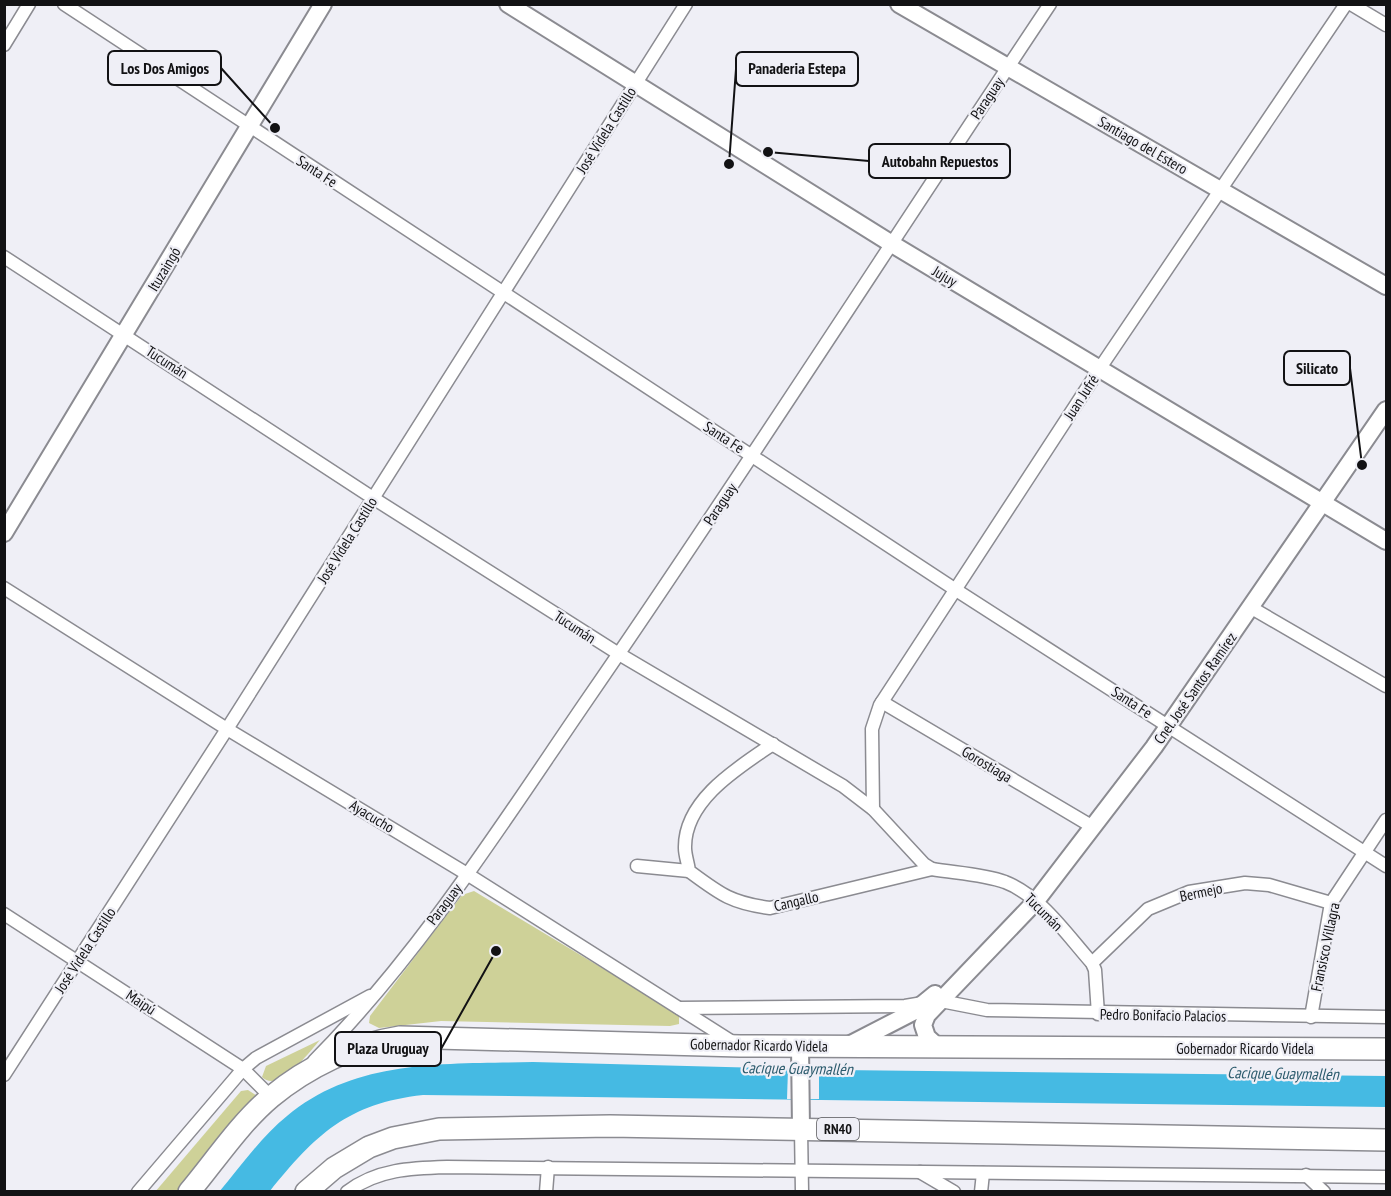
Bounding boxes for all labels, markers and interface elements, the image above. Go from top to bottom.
callout: Los Dos Amigos [108,51,221,85]
callout: Panaderia Estepa [736,52,858,86]
text: Los Dos Amigos [121,58,210,78]
text: Panaderia Estepa [748,58,846,78]
street label: Paraguay [966,73,1008,123]
street label: José Videla Castillo [571,83,640,178]
street label: Santiago del Estero [1095,112,1191,178]
callout: Autobahn Repuestos [869,144,1010,178]
street label: Santa Fe [293,151,341,191]
text: Autobahn Repuestos [881,151,999,171]
street label: Ituzaingó [143,243,185,295]
street label: Jujuy [928,261,961,291]
street label: Tucumán [142,341,192,383]
callout: Silicato [1284,351,1350,385]
text: Silicato [1296,358,1338,378]
street label: Juan Jufré [1059,371,1103,424]
street label: Santa Fe [700,417,748,457]
street label: Paraguay [699,479,741,529]
street label: José Videla Castillo [312,493,381,588]
street label: Tucumán [550,606,600,648]
street label: Cnel. José Santos Ramírez [1149,629,1241,747]
street label: Santa Fe [1108,682,1156,722]
street label: Gorostiaga [958,742,1016,786]
street label: Ayacucho [346,795,398,837]
street label: Bermejo [1178,878,1224,906]
street label: Paraguay [422,879,466,929]
street label: Cangallo [772,887,820,915]
street label: Tucumán [1021,889,1067,935]
street label: Fransisco Villagra [1306,901,1344,993]
street label: José Videla Castillo [50,904,120,997]
street label: Maipú [122,985,160,1019]
street label: Pedro Bonifacio Palacios [1100,1004,1226,1026]
callout: Plaza Uruguay [335,1032,441,1066]
street label: Gobernador Ricardo Videla [690,1034,828,1056]
text: Plaza Uruguay [347,1038,429,1058]
street label: Gobernador Ricardo Videla [1176,1039,1314,1058]
water label: Cacique Guaymallén [741,1057,854,1079]
water label: Cacique Guaymallén [1227,1062,1340,1084]
road number: RN40 [817,1118,859,1140]

